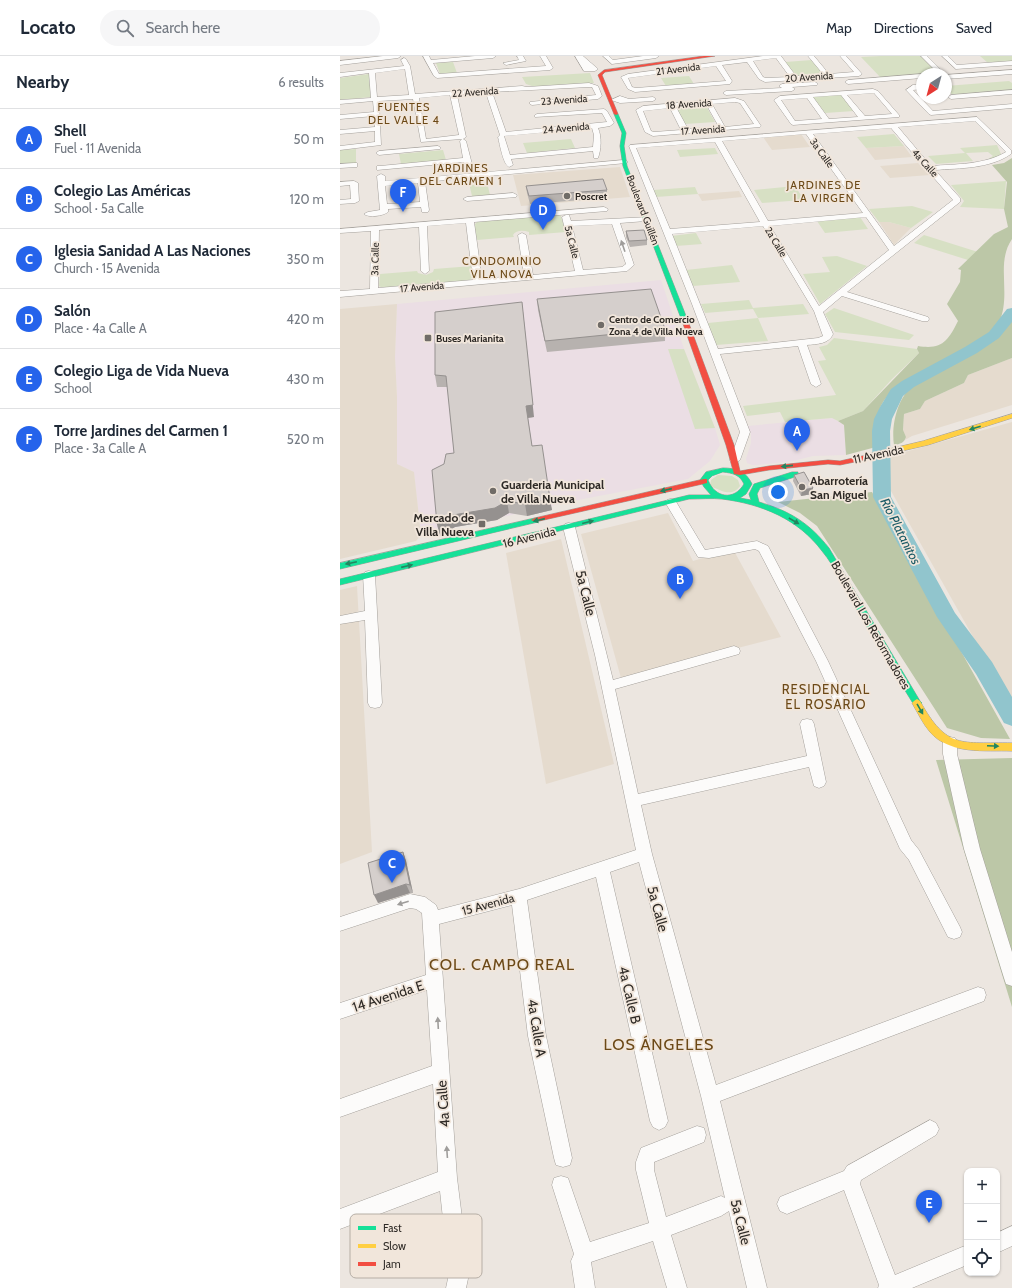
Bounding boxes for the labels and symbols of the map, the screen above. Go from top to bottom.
street label: 21 Avenida [655,60,701,78]
north arrow [916,68,952,104]
street label: 20 Avenida [784,69,834,85]
street label: 22 Avenida [451,84,499,100]
street label: 23 Avenida [540,92,588,108]
street label: 18 Avenida [666,96,712,112]
district label: FUENTES DEL VALLE 4 [368,100,440,127]
street label: 24 Avenida [542,119,590,137]
street label: 17 Avenida [680,122,726,138]
street label: 3a Calle [807,136,837,170]
street label: 4a Calle [909,146,941,180]
district label: JARDINES DEL CARMEN 1 [419,161,503,188]
street label: Boulevard Guillén [624,173,662,247]
district label: JARDINES DE LA VIRGEN [786,178,861,205]
pin: F [390,179,416,212]
place label: Poscret [575,190,608,203]
marker: Poscret [562,191,572,201]
pin: D [530,197,556,230]
street label: 5a Calle [562,224,582,260]
street label: 2a Calle [762,224,790,260]
one-way arrow [620,240,626,252]
street label: 3a Calle [368,242,382,276]
district label: CONDOMINIO VILA NOVA [462,254,542,281]
street label: 17 Avenida [399,279,445,295]
place label: Centro de Comercio Zona 4 de Villa Nueva [609,313,703,338]
marker: Centro de Comercio Zona 4 de Villa Nueva [596,320,606,330]
place label: Buses Marianita [436,332,504,345]
marker: Buses Marianita [423,333,433,343]
pin: A [784,418,810,451]
one-way arrow [968,425,980,431]
street label: 11 Avenida [851,441,905,467]
one-way arrow [781,463,793,469]
place label: Abarrotería San Miguel [810,473,868,502]
place label: Guarderia Municipal de Villa Nueva [501,477,604,506]
your location [768,482,788,502]
marker: Abarrotería San Miguel [797,482,807,492]
marker: Guarderia Municipal de Villa Nueva [488,486,498,496]
one-way arrow [660,488,672,494]
water label: Río Platanitos [877,495,925,567]
place label: Mercado de Villa Nueva [413,510,474,539]
one-way arrow [533,517,545,523]
one-way arrow [789,517,800,524]
marker: Mercado de Villa Nueva [477,519,487,529]
one-way arrow [582,519,594,525]
street label: 16 Avenida [501,523,557,551]
street label: Boulevard Los Reformadores [828,558,914,692]
one-way arrow [345,561,357,567]
one-way arrow [401,563,413,569]
pin: B [667,566,693,599]
street label: 5a Calle [572,568,600,618]
district label: RESIDENCIAL EL ROSARIO [782,681,870,712]
one-way arrow [916,703,923,715]
one-way arrow [987,743,999,750]
pin: C [379,850,405,883]
street label: 5a Calle [643,884,673,934]
street label: 15 Avenida [460,890,516,918]
one-way arrow [397,901,409,907]
district label: COL. CAMPO REAL [429,955,575,974]
street label: 4a Calle B [615,964,645,1026]
street label: 14 Avenida E [350,976,426,1016]
street label: 4a Calle A [524,998,551,1059]
one-way arrow [435,1016,441,1029]
district label: LOS ÁNGELES [604,1035,714,1054]
street label: 4a Calle [432,1080,454,1128]
one-way arrow [443,1146,450,1158]
pin: E [916,1190,942,1223]
street label: 5a Calle [727,1197,755,1247]
legend [350,1214,482,1278]
text: Fast [383,1221,402,1235]
text: Slow [383,1239,406,1253]
text: Jam [382,1257,401,1271]

